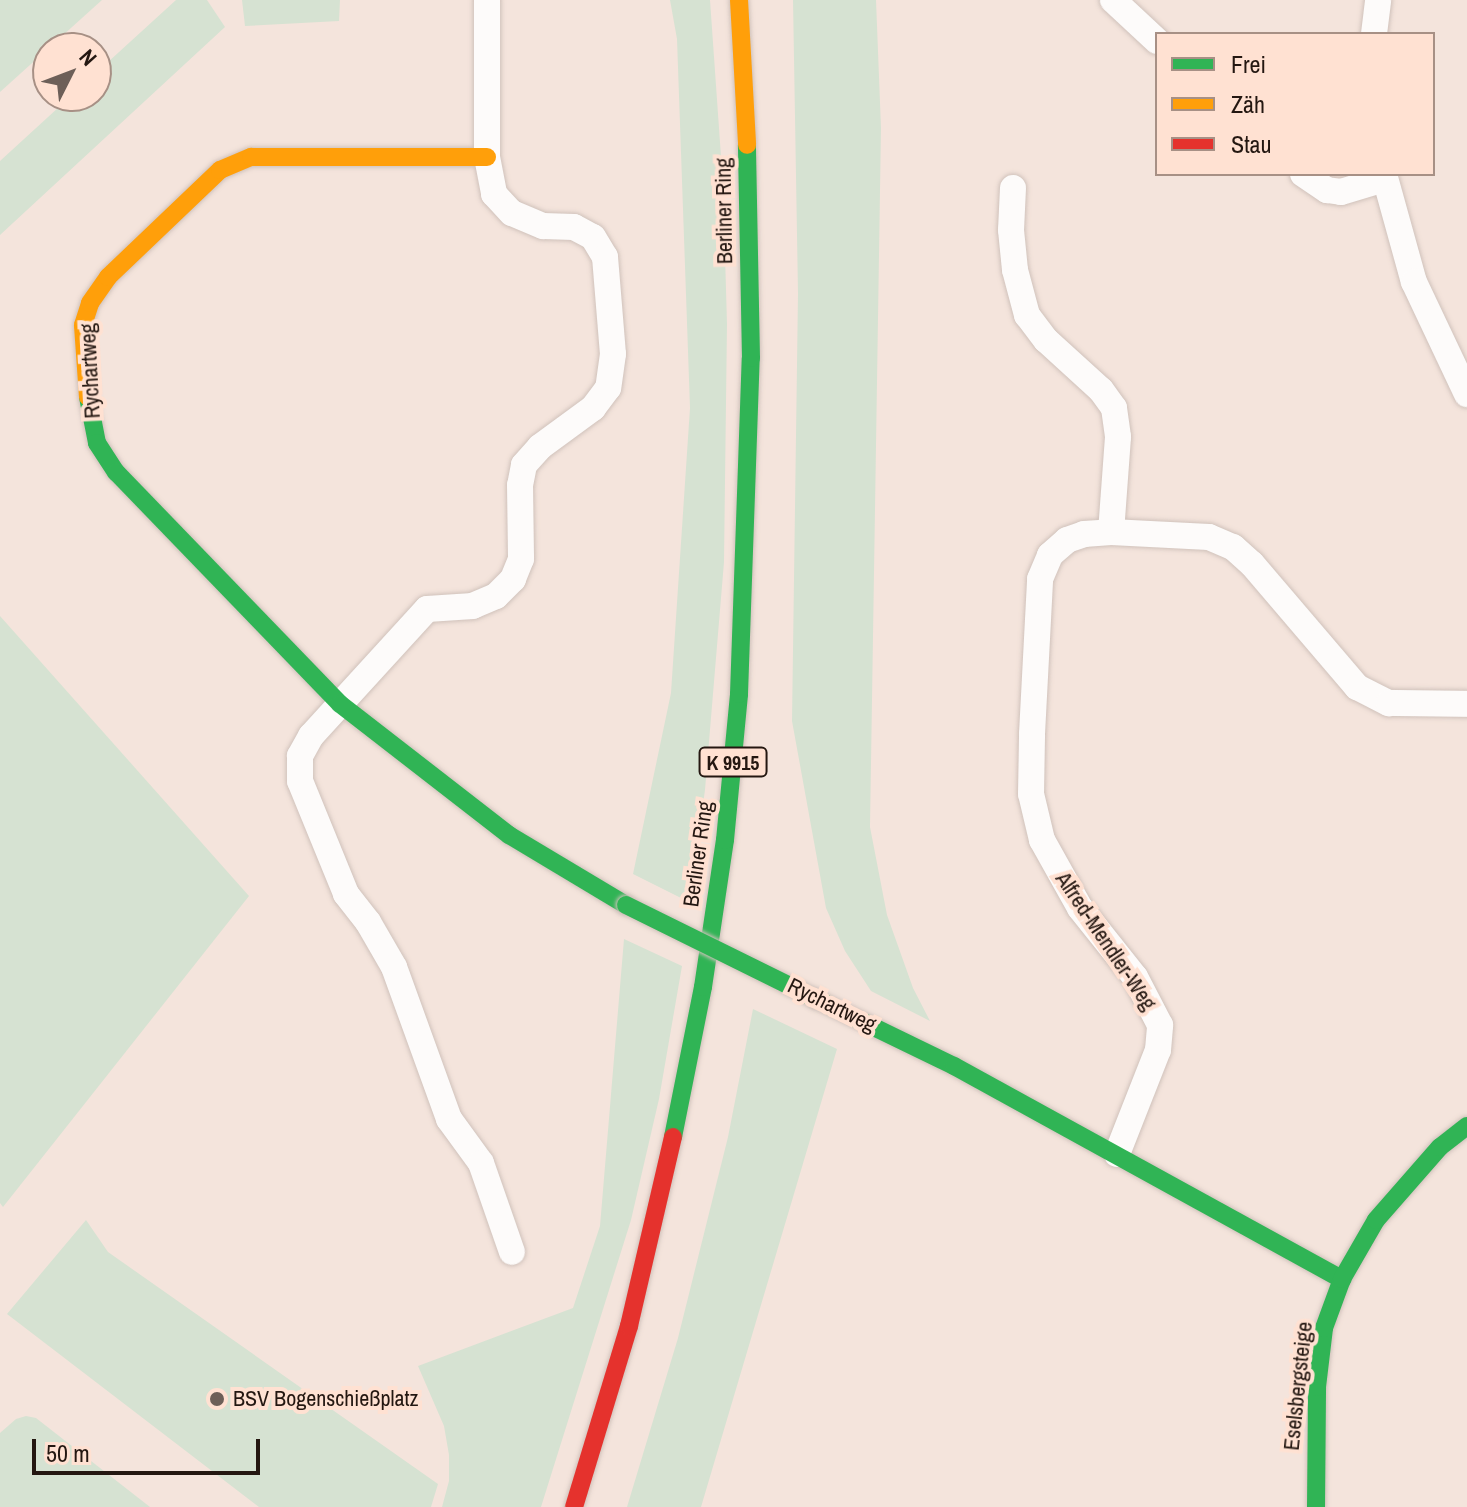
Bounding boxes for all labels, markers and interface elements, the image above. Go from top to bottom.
north arrow [32,32,112,112]
legend [1155,32,1435,176]
text: N [73,42,104,72]
text: Frei [1231,48,1266,80]
text: Zäh [1231,88,1265,120]
text: Stau [1231,128,1272,160]
street label: Berliner Ring [710,158,738,264]
street label: Rychartweg [74,323,106,419]
road number: K 9915 [697,746,769,778]
street label: Berliner Ring [678,800,718,908]
street label: Alfred-Mendler-Weg [1050,867,1162,1015]
street label: Rychartweg [783,972,881,1038]
street label: Eselsbergsteige [1278,1320,1318,1452]
place label: BSV Bogenschießplatz [233,1386,419,1412]
marker: BSV Bogenschießplatz [208,1390,226,1408]
scale bar [36,1423,264,1473]
text: 50 m [46,1437,90,1469]

